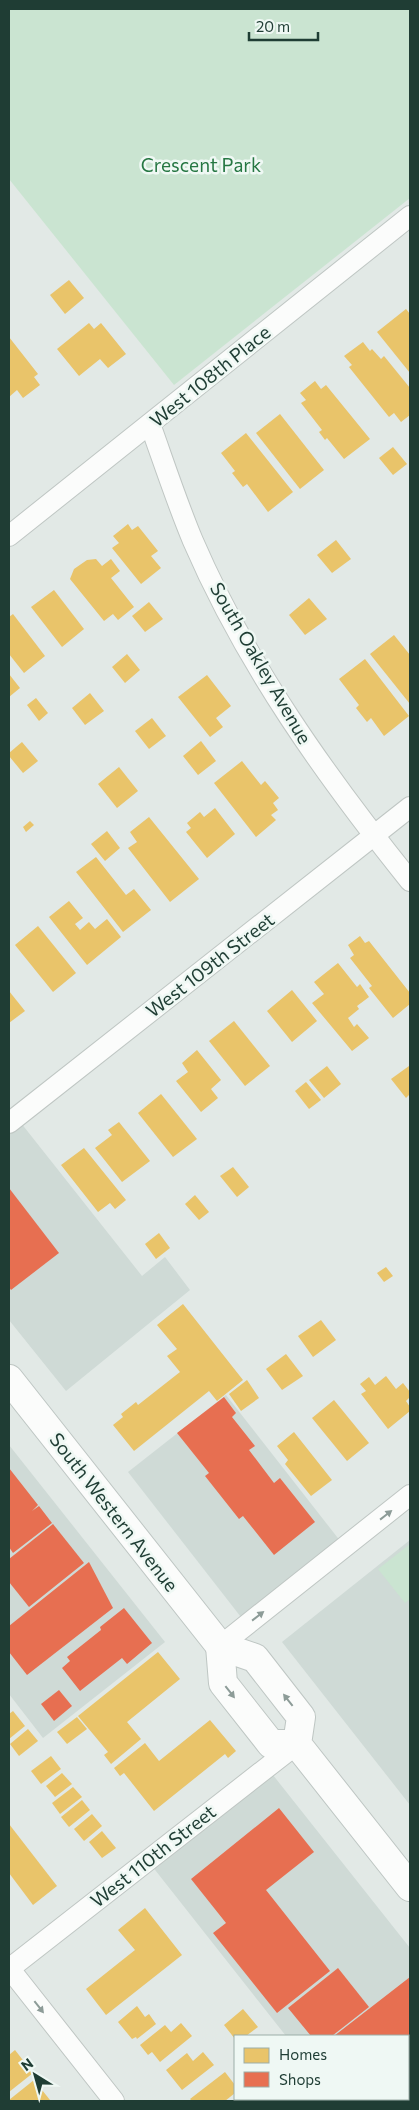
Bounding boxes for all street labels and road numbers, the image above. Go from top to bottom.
street label: West 108th Place [145,320,275,431]
street label: South Oakley Avenue [206,578,317,748]
street label: West 109th Street [141,907,278,1022]
street label: South Western Avenue [45,1428,184,1596]
street label: West 110th Street [85,1799,220,1912]

